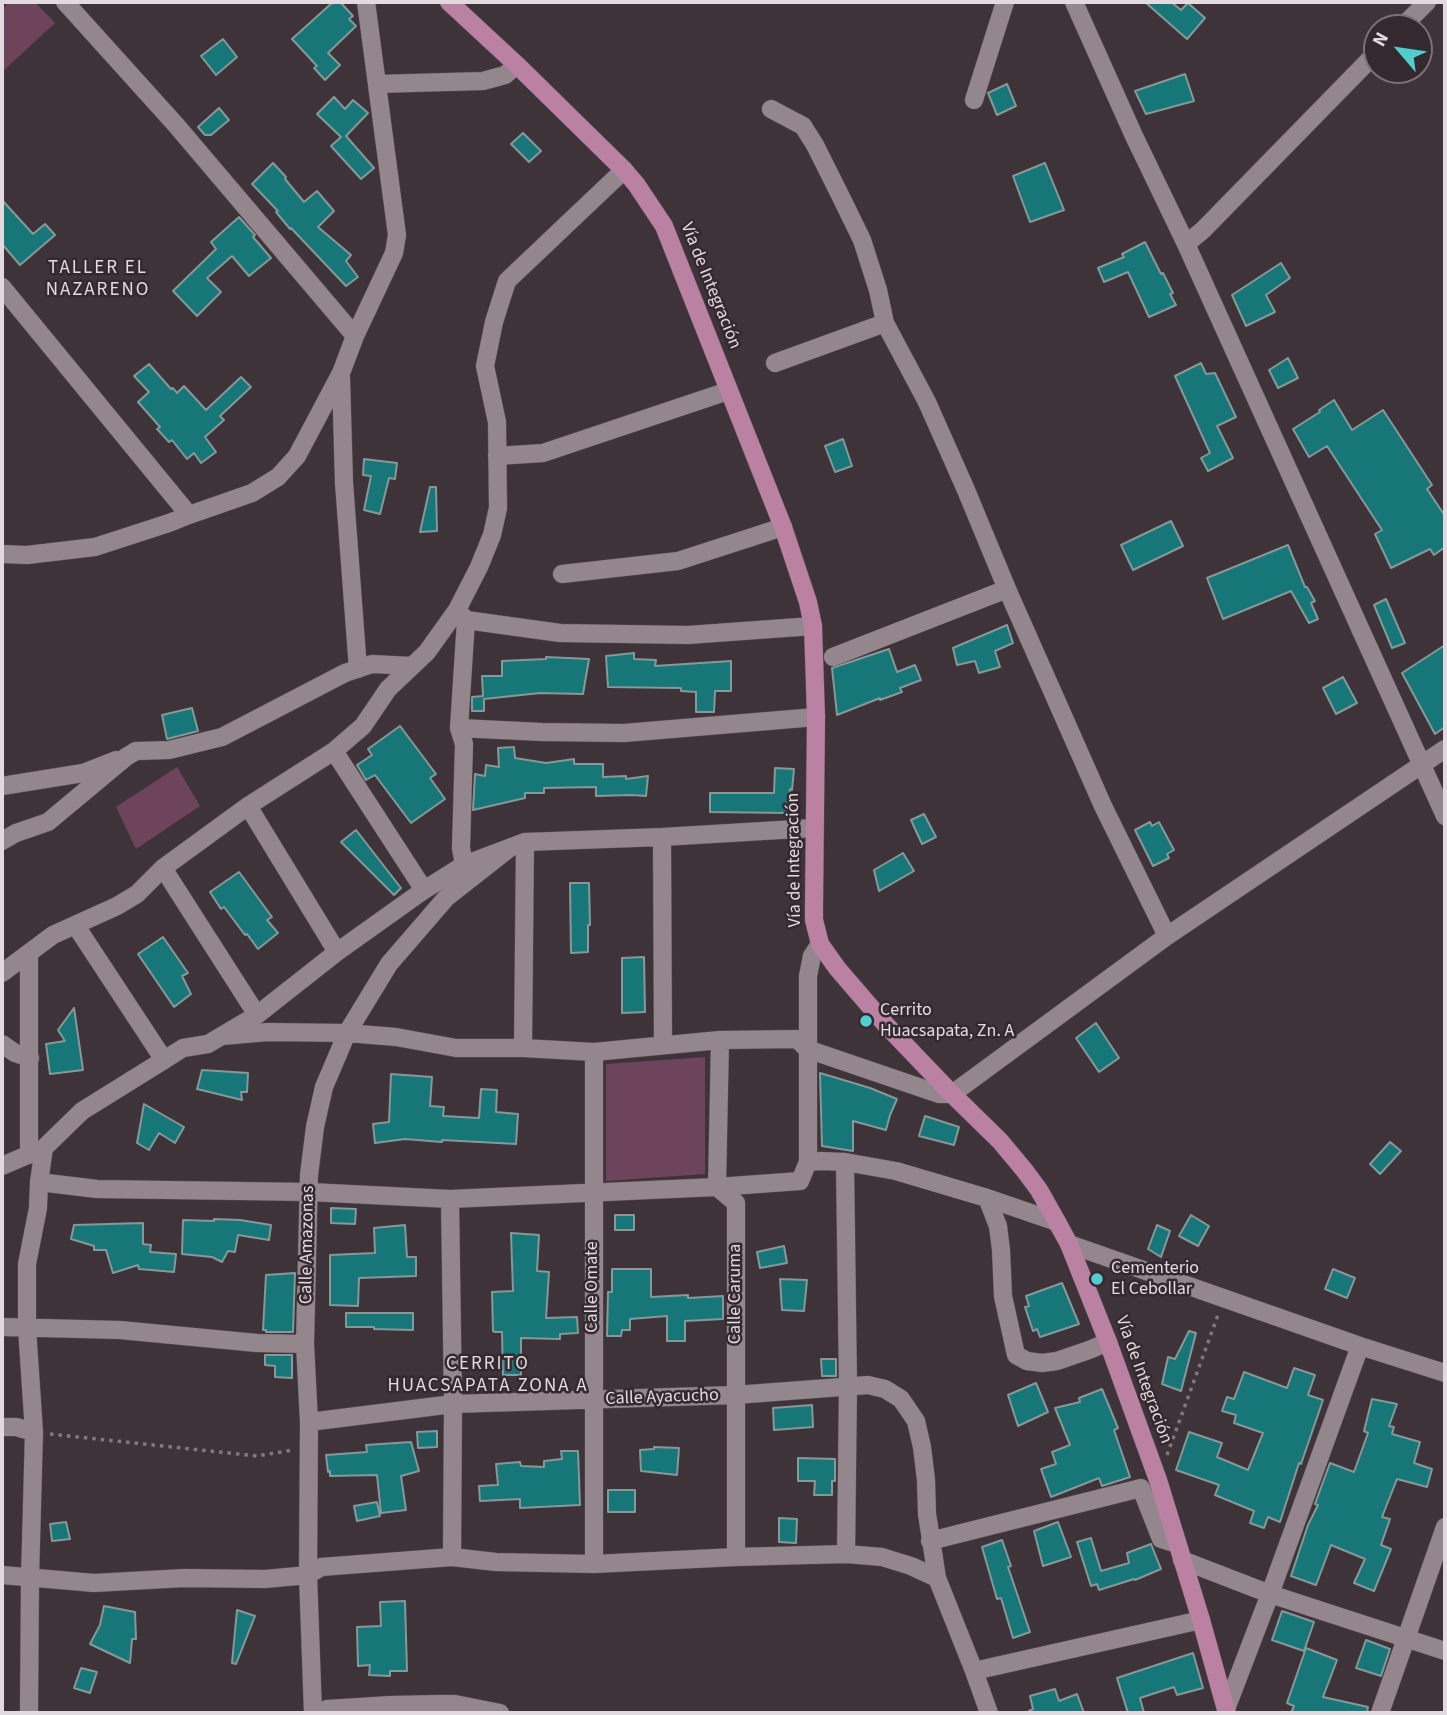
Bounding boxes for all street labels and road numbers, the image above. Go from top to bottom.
street label: Vía de Integración [675,220,745,352]
street label: Vía de Integración [783,793,807,927]
street label: Calle Amazonas [296,1186,320,1304]
street label: Calle Omate [582,1241,604,1333]
street label: Calle Caruma [725,1244,747,1344]
street label: Vía de Integración [1110,1313,1176,1447]
street label: Calle Ayacucho [605,1385,719,1411]

